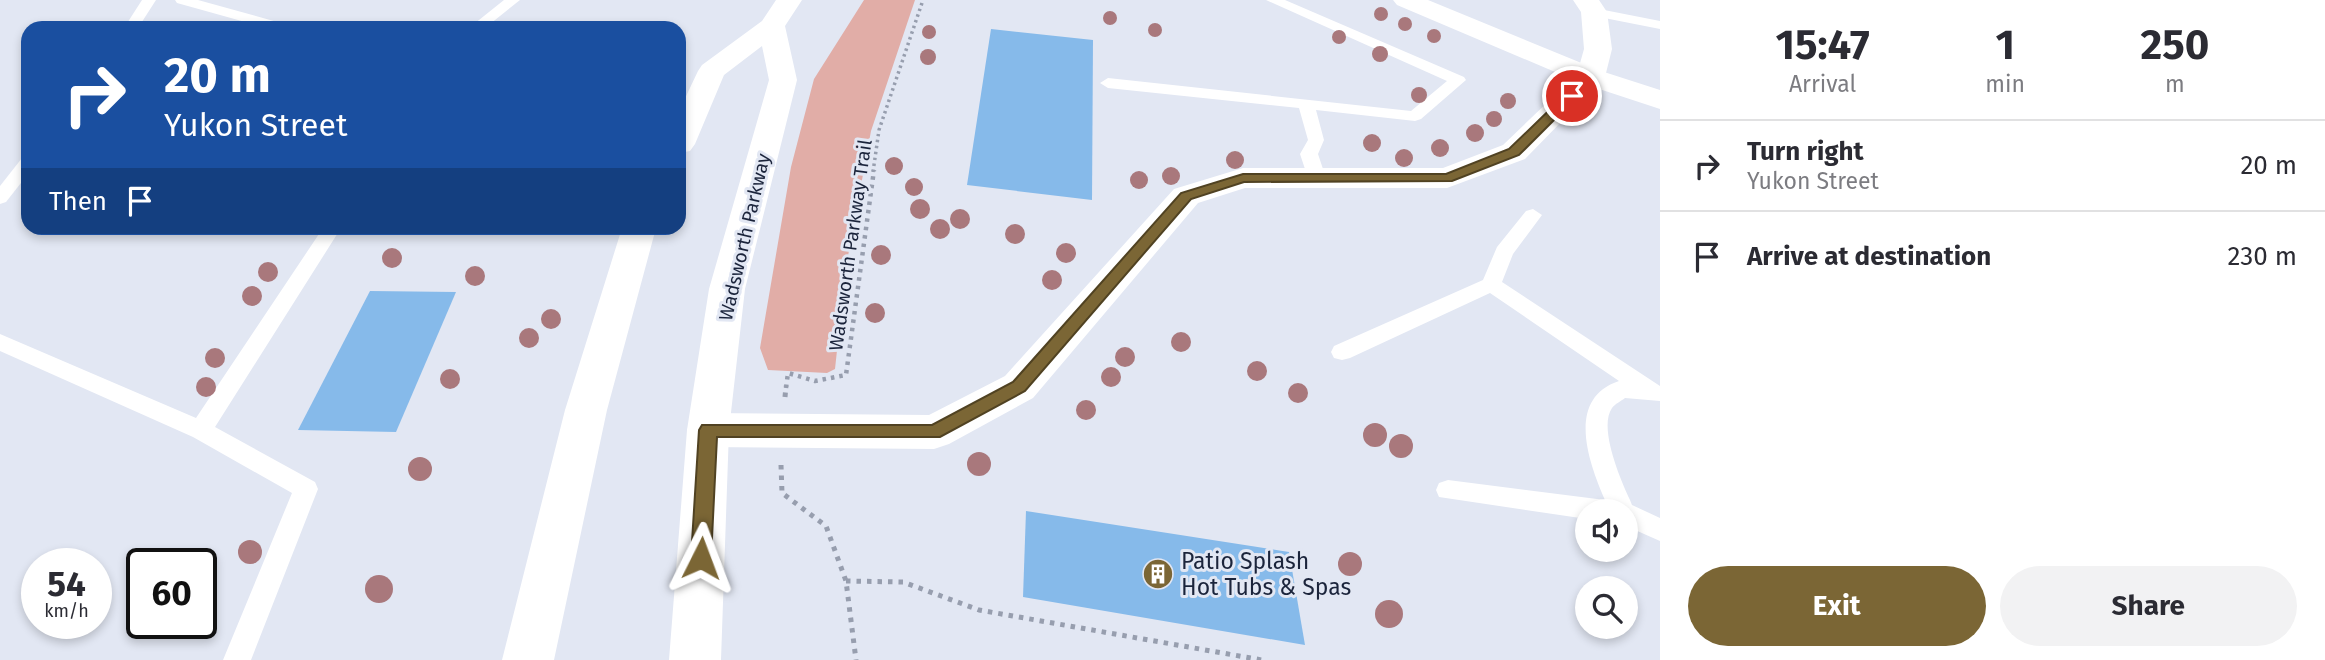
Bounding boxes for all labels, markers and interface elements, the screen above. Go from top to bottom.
text: 15:47 [1776,20,1870,70]
text: 1 [1995,20,2015,70]
text: 250 [2141,20,2209,70]
text: 20 m [164,46,271,105]
icon: right [49,49,140,140]
pin [1542,66,1602,126]
text: Arrival [1789,70,1856,98]
text: min [1985,70,2025,98]
text: m [2165,70,2185,98]
icon: arrive [1553,77,1591,115]
text: Yukon Street [164,106,348,144]
text: Turn right [1747,136,1864,167]
street label: Wadsworth Parkway Trail [824,138,877,352]
icon: right [1688,147,1726,185]
text: 20 m [2240,150,2297,181]
street label: Wadsworth Parkway [714,151,775,323]
text: Yukon Street [1747,167,1879,195]
icon: arrive [121,182,159,220]
text: Then [49,186,107,217]
icon: arrive [1688,238,1726,276]
text: Arrive at destination [1747,241,1991,272]
text: 230 m [2228,241,2297,272]
map controls [1575,499,1638,639]
button: sound [1575,499,1638,562]
position arrow [664,521,738,595]
place label: Patio Splash Hot Tubs & Spas [1181,547,1351,601]
speed limit sign: 60 [126,548,217,639]
building icon: Patio Splash Hot Tubs & Spas [1141,557,1175,591]
text: 54 [47,563,86,605]
button: Exit [1688,566,1986,646]
button: Share [2000,566,2297,646]
button: search [1575,576,1638,639]
text: km/h [44,600,89,622]

